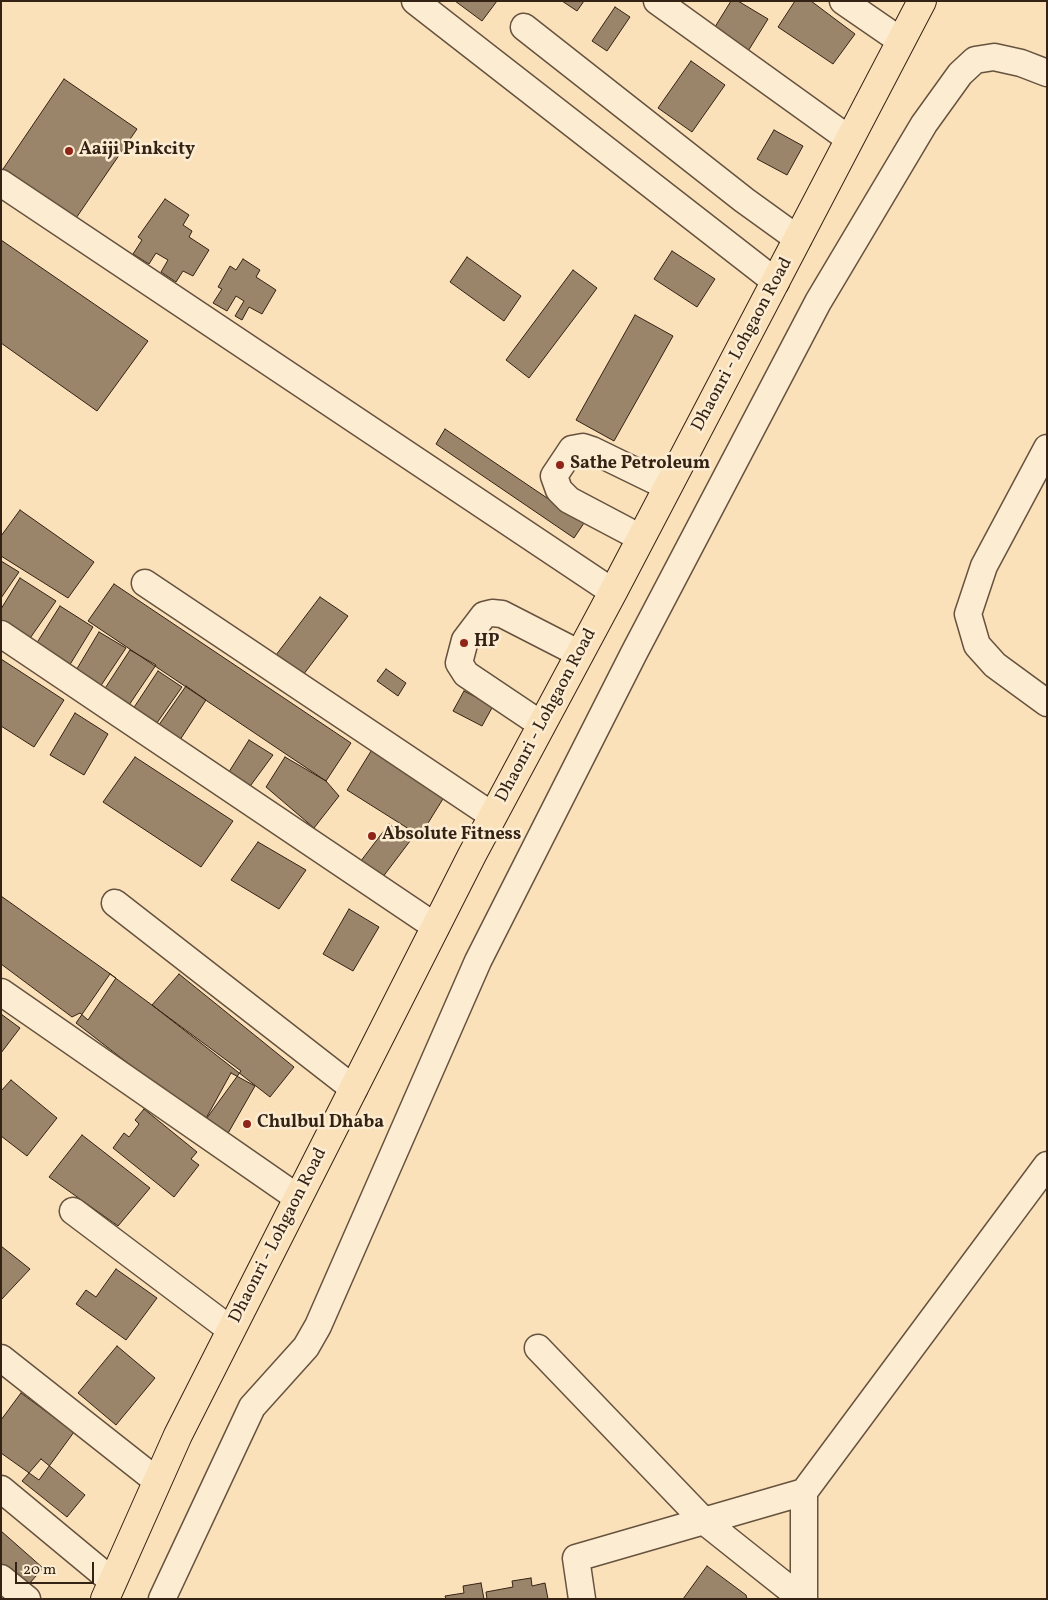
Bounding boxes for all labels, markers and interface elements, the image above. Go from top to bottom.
place label: Aaiji Pinkcity [79,140,195,162]
marker: Aaiji Pinkcity [63,145,75,157]
street label: Dhaonri - Lohgaon Road [688,254,798,436]
place label: Sathe Petroleum [570,454,710,476]
marker: Sathe Petroleum [554,459,566,471]
street label: Dhaonri - Lohgaon Road [492,625,602,807]
place label: HP [474,632,500,654]
marker: HP [458,637,470,649]
place label: Absolute Fitness [382,825,521,847]
marker: Absolute Fitness [366,830,378,842]
place label: Chulbul Dhaba [257,1113,384,1135]
marker: Chulbul Dhaba [241,1118,253,1130]
street label: Dhaonri - Lohgaon Road [225,1145,333,1327]
scale bar [18,1552,96,1584]
text: 20 m [23,1560,56,1581]

